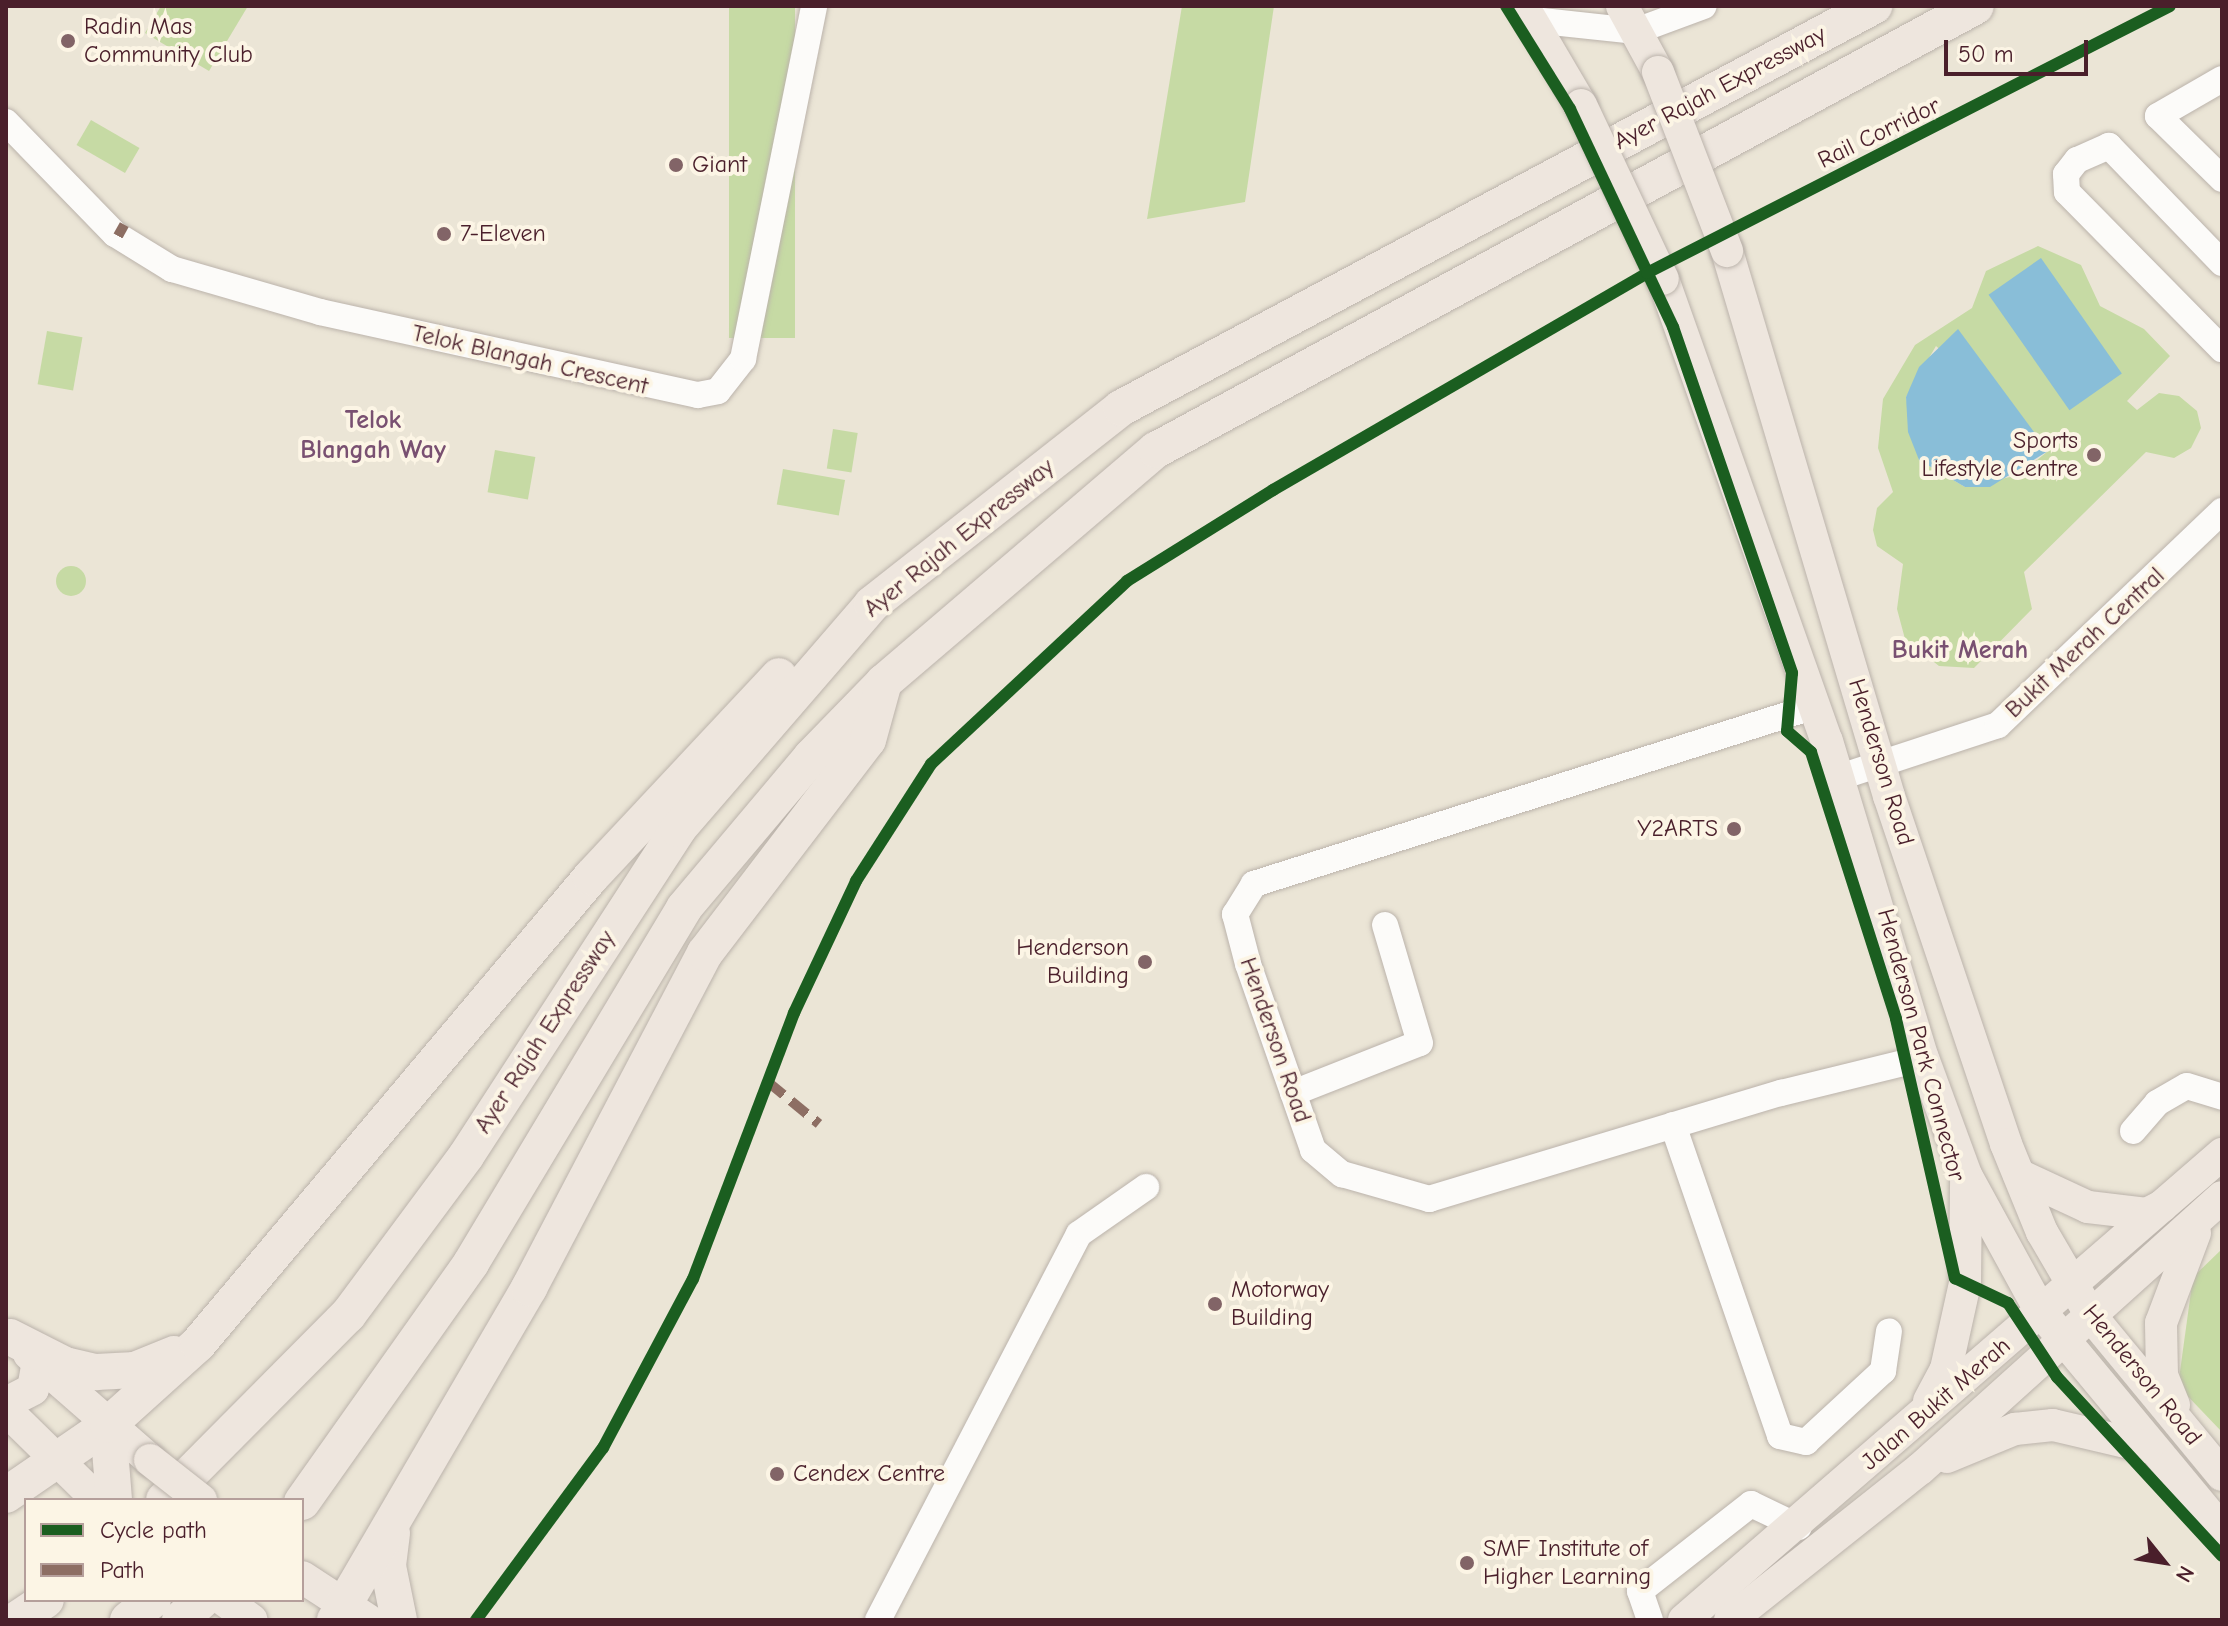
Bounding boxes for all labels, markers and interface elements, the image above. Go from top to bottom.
place label: Radin Mas Community Club [84,13,253,69]
street label: Ayer Rajah Expressway [1609,20,1831,156]
scale bar [1948,24,2092,74]
marker: Radin Mas Community Club [59,32,77,50]
text: 50 m [1958,40,2014,68]
street label: Rail Corridor [1813,91,1945,175]
place label: Giant [692,151,747,179]
marker: Giant [667,156,685,174]
place label: 7-Eleven [460,220,546,248]
marker: 7-Eleven [435,225,453,243]
street label: Telok Blangah Crescent [409,319,651,401]
district label: Telok Blangah Way [300,405,446,466]
place label: Sports Lifestyle Centre [1921,427,2078,483]
marker: Sports Lifestyle Centre [2085,446,2103,464]
street label: Ayer Rajah Expressway [858,453,1060,623]
street label: Bukit Merah Central [1999,562,2171,724]
district label: Bukit Merah [1892,635,2028,667]
street label: Henderson Road [1842,675,1920,849]
place label: Y2ARTS [1637,815,1718,843]
marker: Y2ARTS [1725,820,1743,838]
street label: Henderson Park Connector [1871,906,1971,1184]
street label: Ayer Rajah Expressway [469,925,621,1139]
place label: Henderson Building [1016,934,1129,990]
marker: Henderson Building [1136,953,1154,971]
street label: Henderson Road [1233,954,1317,1126]
place label: Motorway Building [1231,1276,1329,1332]
marker: Motorway Building [1206,1295,1224,1313]
street label: Henderson Road [2076,1299,2208,1451]
street label: Jalan Bukit Merah [1856,1332,2016,1476]
place label: Cendex Centre [793,1460,945,1488]
marker: Cendex Centre [768,1465,786,1483]
legend [24,1498,304,1602]
text: Cycle path [100,1516,207,1544]
north arrow [2124,1522,2204,1602]
place label: SMF Institute of Higher Learning [1483,1535,1651,1591]
marker: SMF Institute of Higher Learning [1458,1554,1476,1572]
text: Path [100,1556,145,1584]
text: N [2170,1561,2200,1587]

